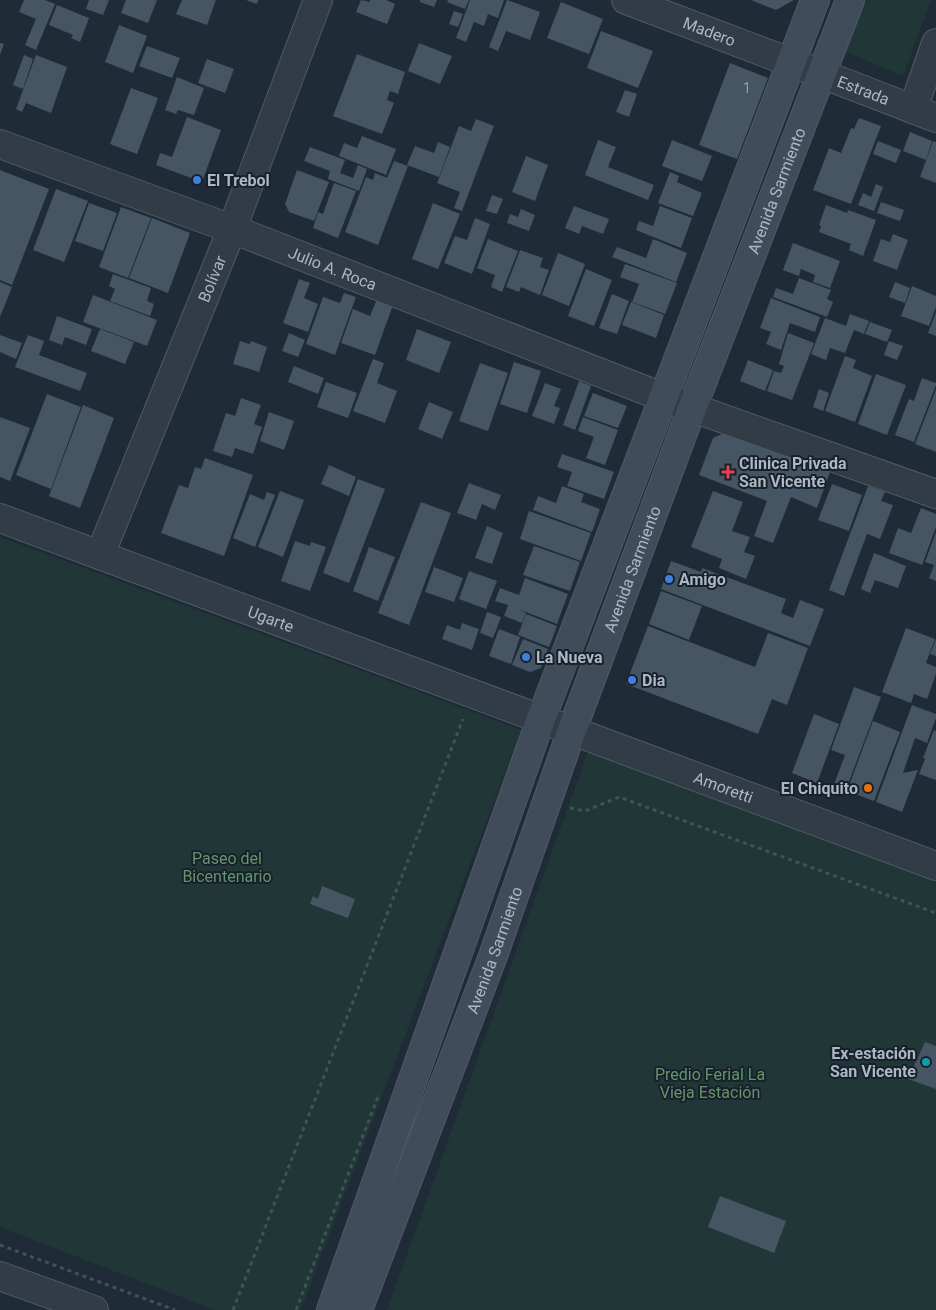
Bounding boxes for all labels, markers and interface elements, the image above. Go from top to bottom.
street label: Madero [681,13,738,50]
street label: Estrada [835,71,892,109]
house number: 1 [743,80,751,96]
street label: Avenida Sarmiento [743,125,809,256]
place label: El Trebol [207,171,270,190]
marker: El Trebol [191,174,203,186]
street label: Julio A. Roca [286,242,379,294]
street label: Bolívar [194,252,230,305]
place label: Clinica Privada San Vicente [739,454,847,491]
marker: Clinica Privada San Vicente [721,465,735,479]
street label: Avenida Sarmiento [600,503,664,635]
place label: Amigo [679,570,726,589]
marker: Amigo [663,573,675,585]
street label: Ugarte [245,602,296,636]
place label: La Nueva [536,648,603,667]
marker: La Nueva [520,651,532,663]
place label: Dia [642,671,666,690]
marker: Dia [626,674,638,686]
street label: Amoretti [691,767,756,807]
place label: El Chiquito [781,779,858,798]
marker: El Chiquito [862,782,874,794]
park label: Paseo del Bicentenario [182,849,272,886]
street label: Avenida Sarmiento [462,884,526,1016]
place label: Ex-estación San Vicente [830,1044,916,1081]
marker: Ex-estación San Vicente [920,1056,932,1068]
park label: Predio Ferial La Vieja Estación [655,1065,765,1102]

